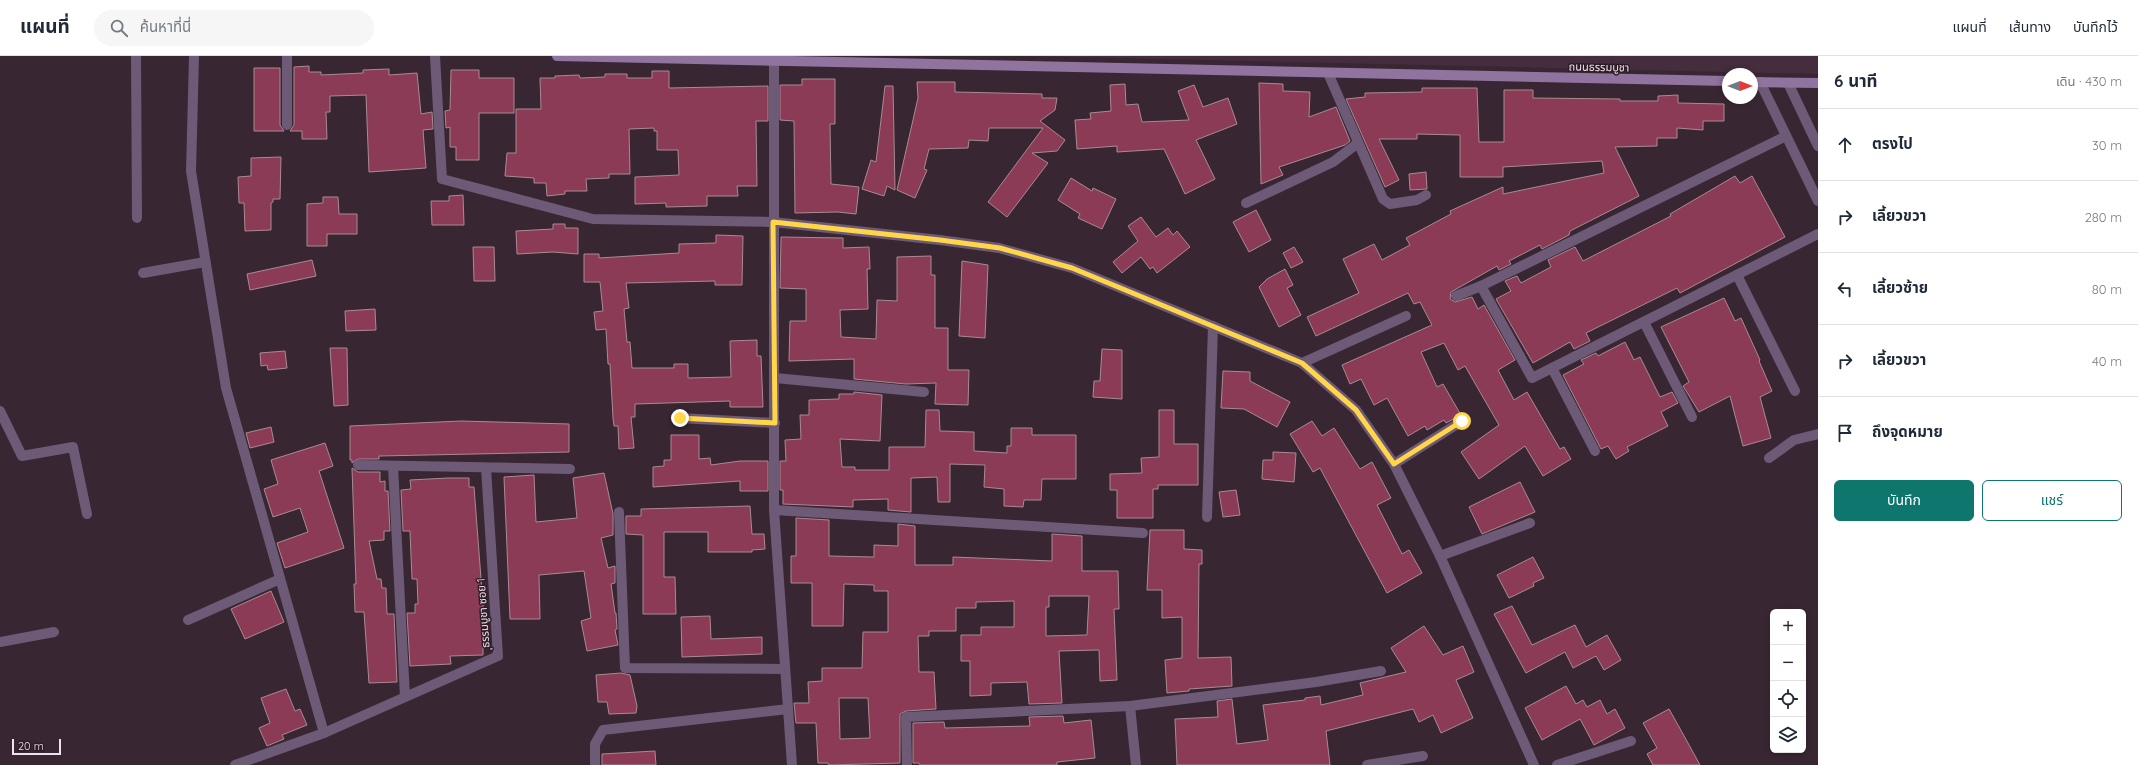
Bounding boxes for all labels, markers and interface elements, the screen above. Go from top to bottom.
search box [94,10,374,46]
text: แผนที่ [20,14,70,38]
icon: search [108,17,130,39]
text: ค้นหาที่นี่ [140,17,191,36]
text: แผนที่ [1953,18,1987,36]
text: เส้นทาง [2009,18,2051,36]
text: บันทึกไว้ [2073,18,2118,36]
street label: ถนนธรรมบูชา [1569,59,1629,75]
north arrow [1722,68,1758,104]
text: 6 นาที [1834,70,1878,91]
text: เดิน · 430 m [2056,73,2122,89]
icon: ahead [1834,134,1856,156]
text: ตรงไป [1872,134,1913,153]
text: 30 m [2092,137,2122,153]
icon: right [1834,206,1856,228]
text: เลี้ยวขวา [1872,206,1926,225]
text: 280 m [2085,209,2122,225]
icon: left [1834,278,1856,300]
text: เลี้ยวซ้าย [1872,278,1928,297]
text: 80 m [2092,281,2122,297]
icon: right [1834,350,1856,372]
text: เลี้ยวขวา [1872,350,1926,369]
text: 40 m [2092,353,2122,369]
route end [671,409,689,427]
route start [1453,412,1471,430]
icon: arrive [1834,422,1856,444]
text: ถึงจุดหมาย [1872,422,1943,441]
button: บันทึก [1834,480,1974,521]
button: แชร์ [1982,480,2122,521]
street label: ุธรรมบูชา ซอย 1 [474,578,493,651]
map controls [1770,609,1806,753]
button: + [1770,609,1806,645]
button: − [1770,645,1806,681]
button: locate [1770,681,1806,717]
button: layers [1770,717,1806,753]
scale bar [12,737,61,756]
text: 20 m [18,739,44,753]

